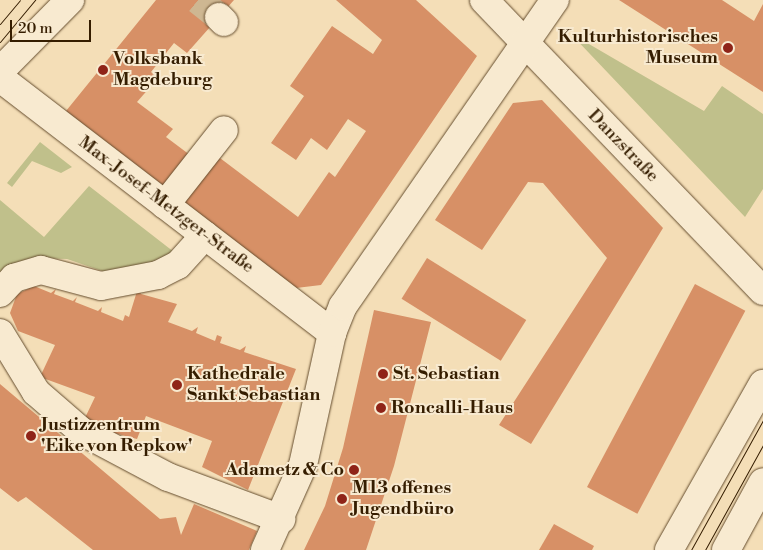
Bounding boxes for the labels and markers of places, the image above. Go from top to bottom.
place label: Kulturhistorisches Museum [558,27,718,70]
marker: Kulturhistorisches Museum [722,42,734,54]
place label: Volksbank Magdeburg [113,49,212,92]
marker: Volksbank Magdeburg [97,64,109,76]
place label: St. Sebastian [393,363,499,385]
place label: Kathedrale Sankt Sebastian [187,364,320,406]
marker: St. Sebastian [377,368,389,380]
marker: Kathedrale Sankt Sebastian [171,379,183,391]
place label: Roncalli-Haus [391,397,513,419]
marker: Roncalli-Haus [375,402,387,414]
place label: Justizzentrum 'Eike von Repkow' [41,415,192,458]
marker: Justizzentrum 'Eike von Repkow' [25,430,37,442]
place label: Adametz & Co [225,459,344,481]
marker: Adametz & Co [348,464,360,476]
place label: M13 offenes Jugendbüro [352,478,454,520]
marker: M13 offenes Jugendbüro [336,493,348,505]

